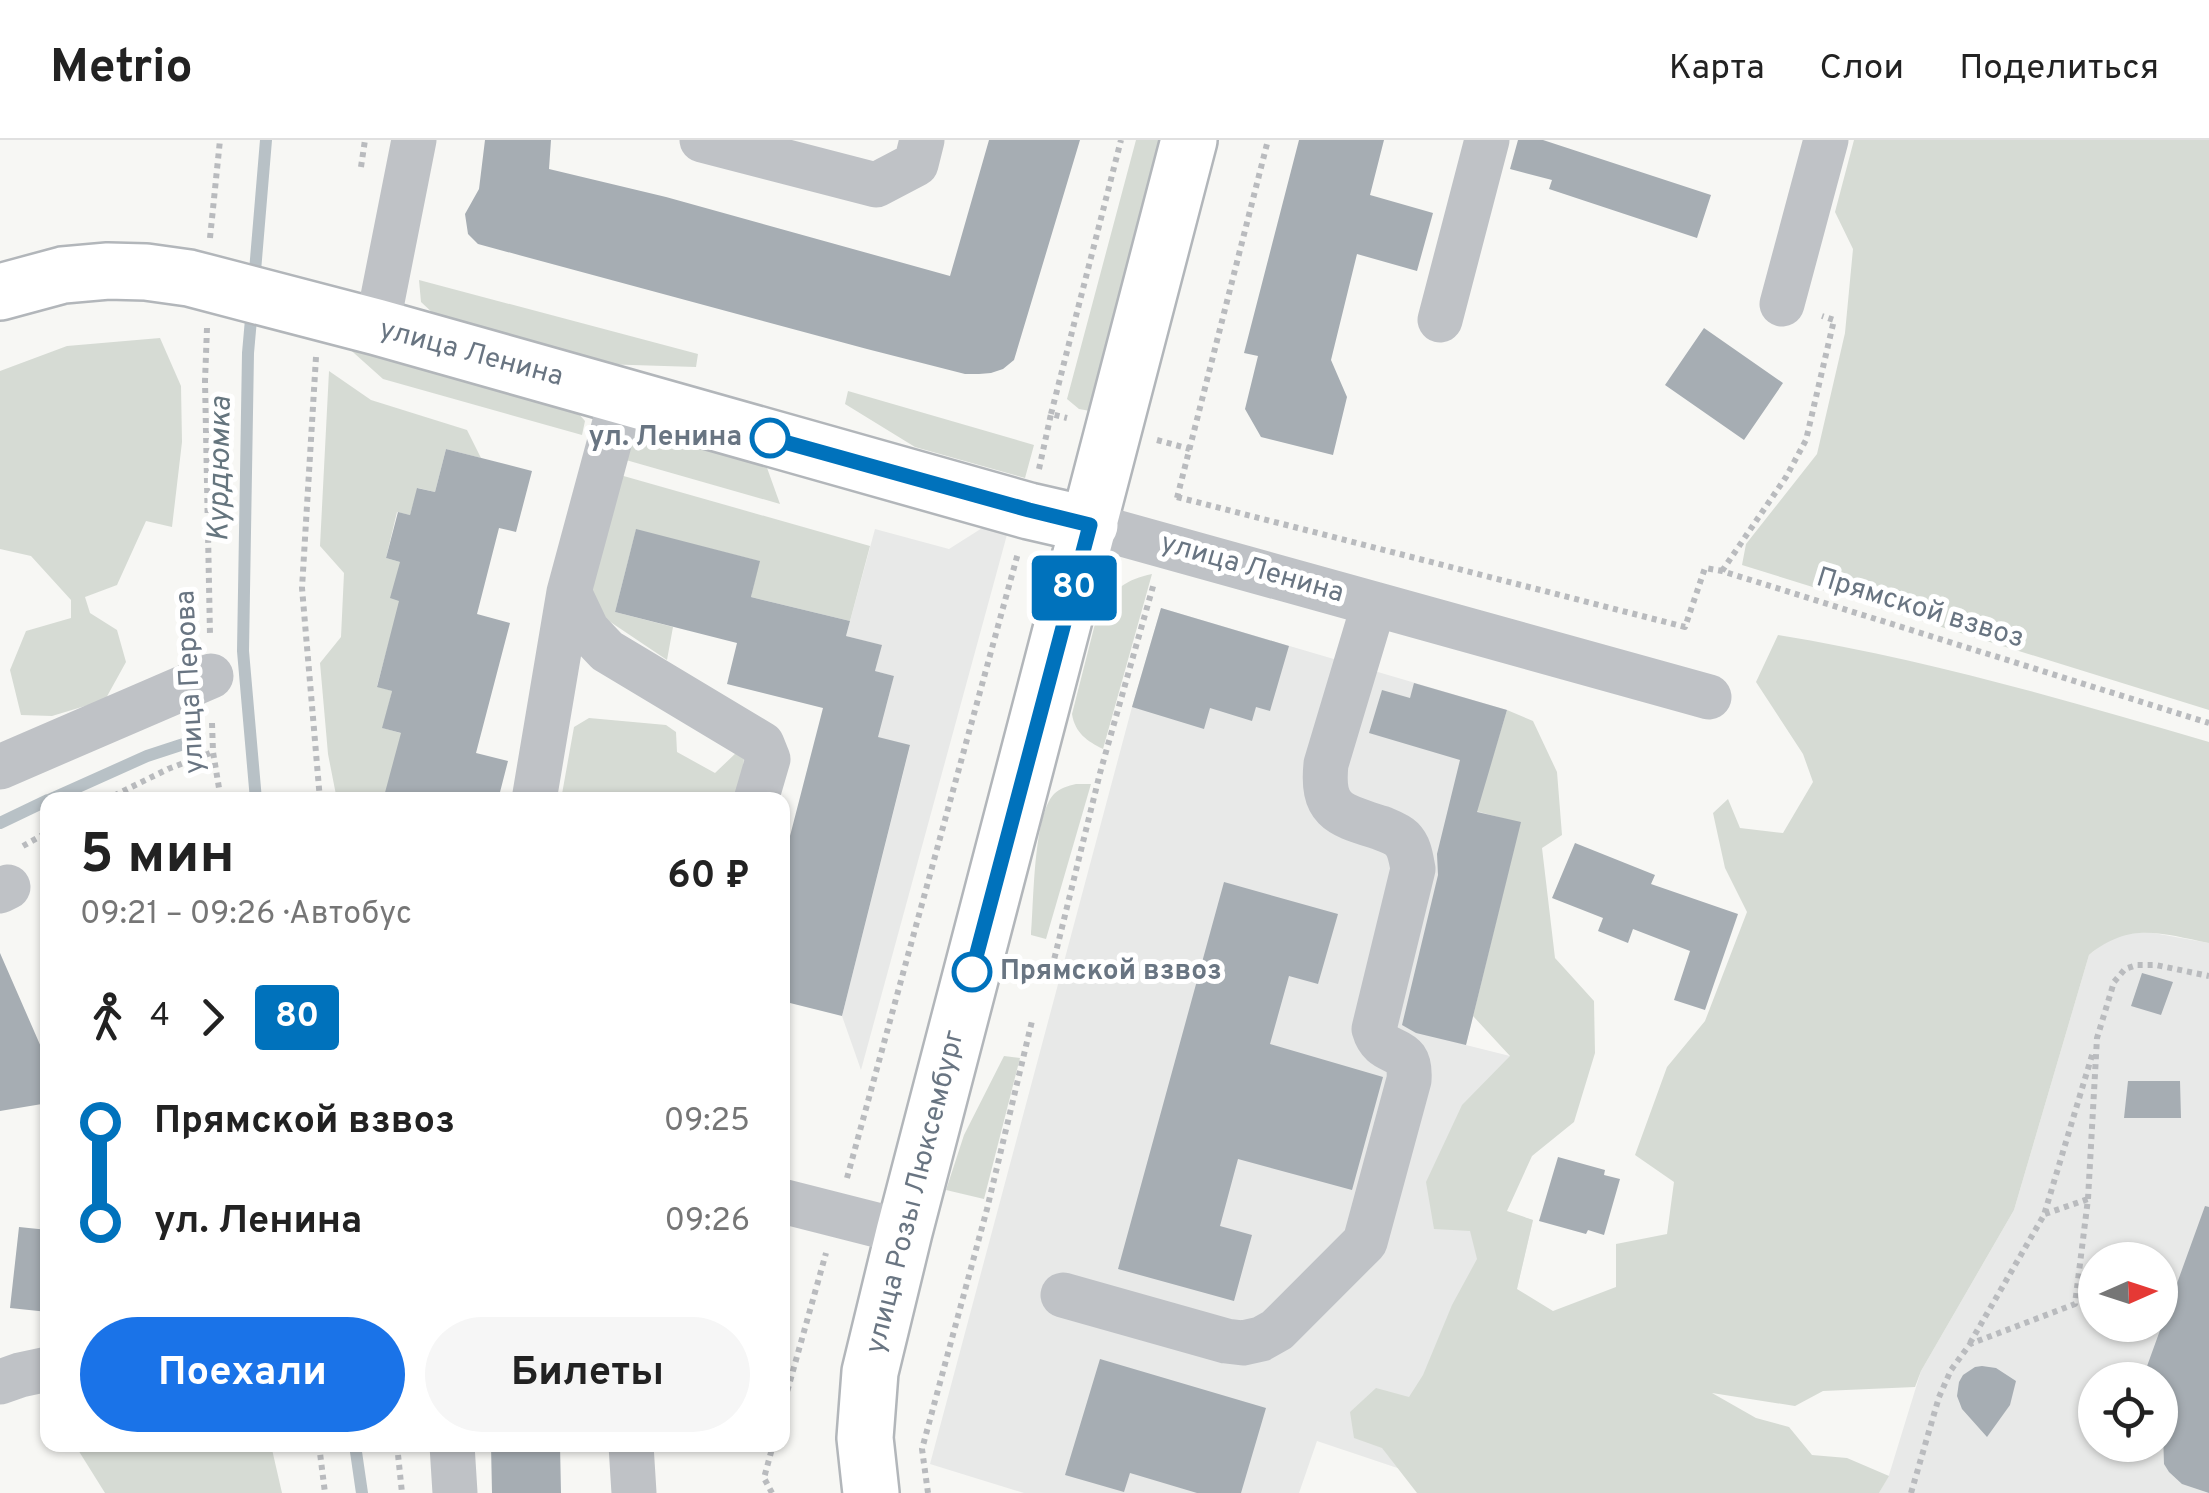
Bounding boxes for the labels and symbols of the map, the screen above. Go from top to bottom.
street label: улица Ленина [375,312,567,396]
water label: Курдюмка [201,396,241,542]
marker: ул. Ленина [751,419,789,457]
place label: ул. Ленина [589,420,742,456]
street label: улица Ленина [1156,526,1348,612]
line badge: 80 [1029,556,1119,620]
street label: Прямской взвоз [1812,560,2028,658]
street label: улица Перова [168,589,214,775]
marker: Прямской взвоз [953,953,991,991]
place label: Прямской взвоз [1000,954,1222,990]
street label: улица Розы Люксембург [858,1026,974,1358]
north arrow [2078,1242,2178,1342]

